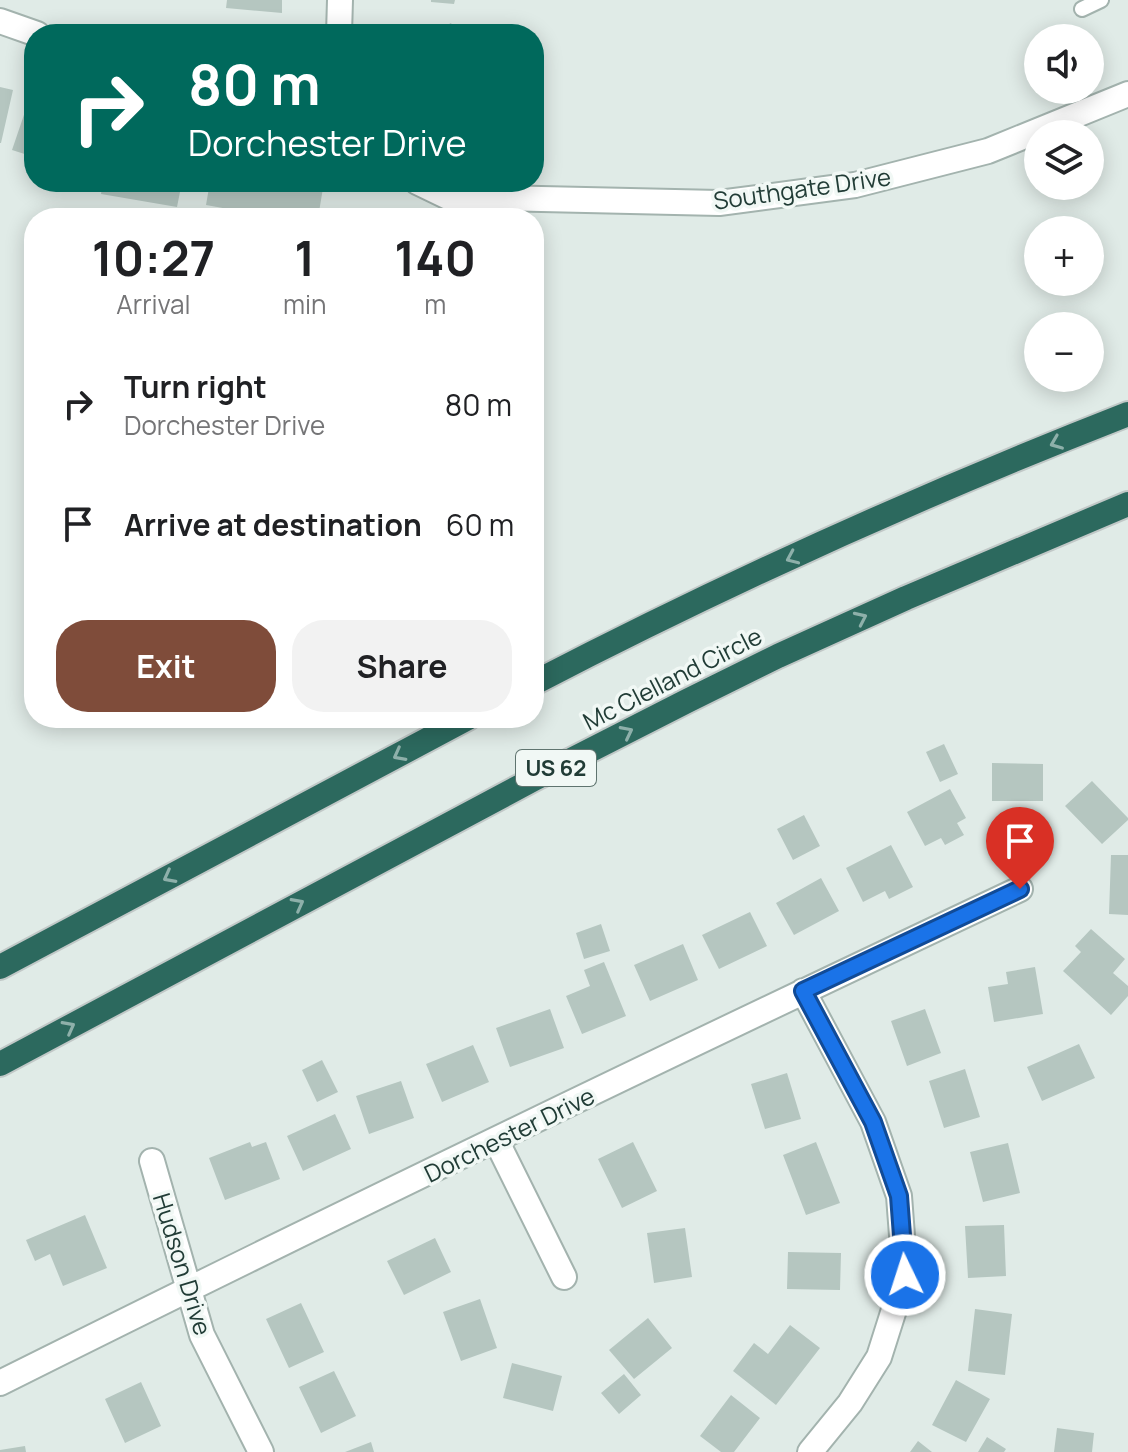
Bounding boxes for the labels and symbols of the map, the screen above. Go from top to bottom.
street label: Southgate Drive [711,159,893,217]
one-way arrow [1050,433,1064,450]
one-way arrow [785,548,800,564]
one-way arrow [853,612,867,628]
street label: Mc Clelland Circle [577,619,767,737]
one-way arrow [619,726,634,741]
one-way arrow [393,745,408,761]
road number: US 62 [516,750,596,786]
pin [986,807,1054,889]
one-way arrow [163,867,177,882]
one-way arrow [289,899,304,914]
one-way arrow [60,1021,74,1037]
street label: Dorchester Drive [418,1078,600,1190]
street label: Hudson Drive [146,1189,220,1339]
position arrow [863,1233,947,1317]

